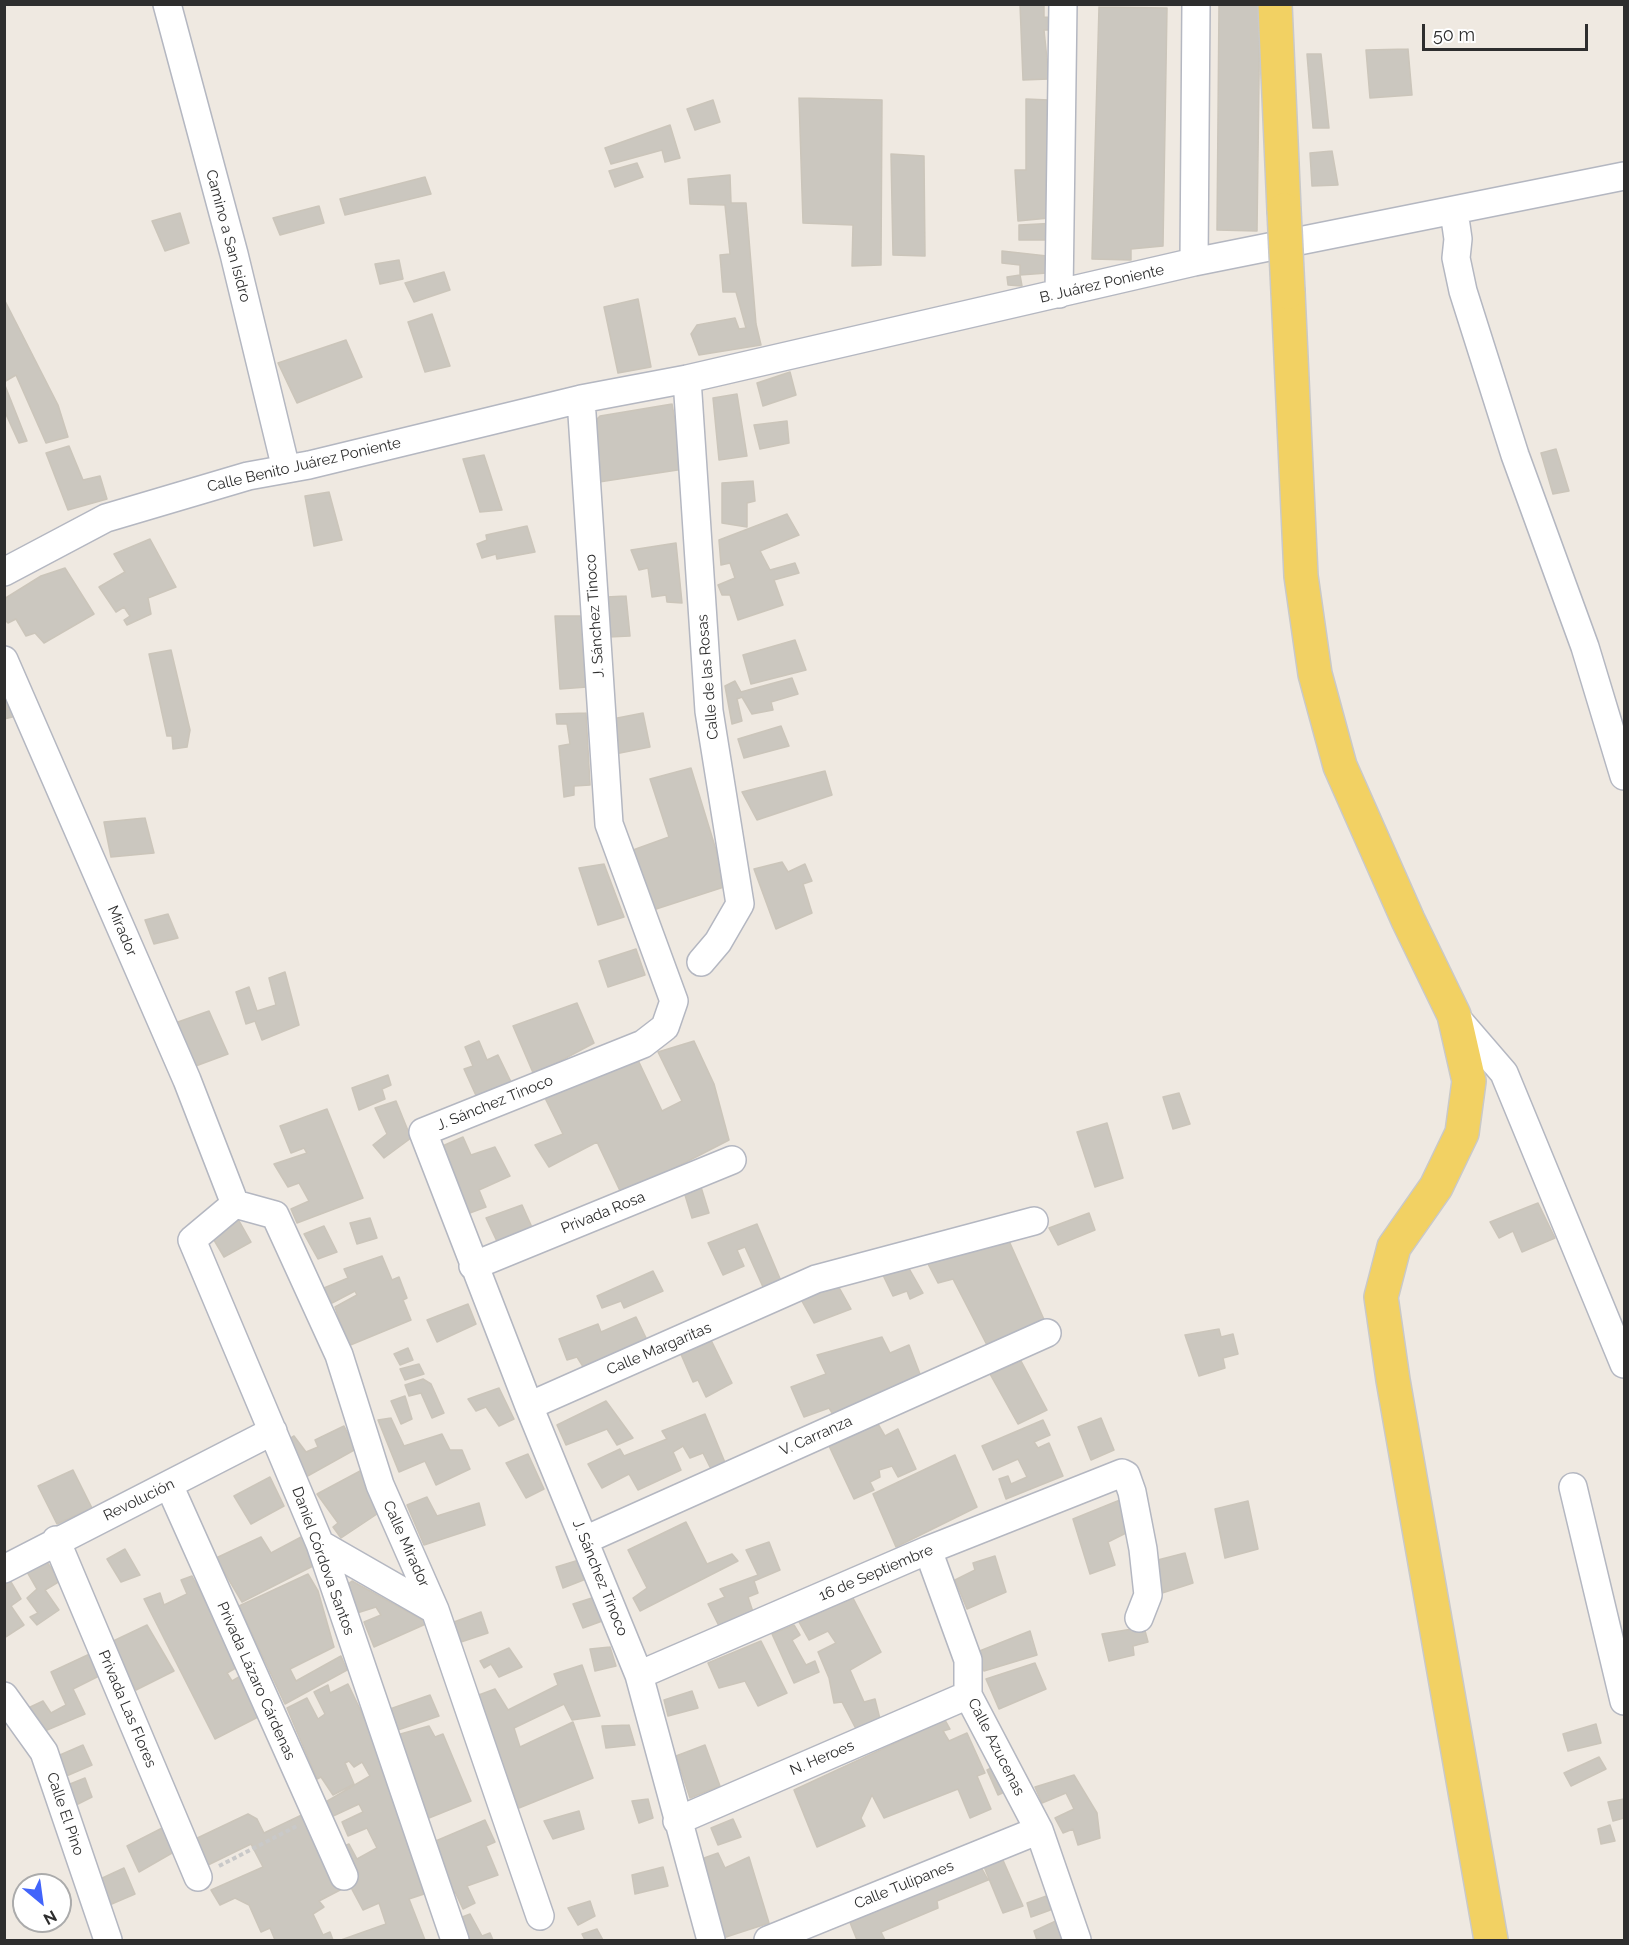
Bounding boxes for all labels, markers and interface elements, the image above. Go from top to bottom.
scale bar [1425,12,1592,50]
text: 50 m [1433,24,1475,45]
street label: Camino a San Isidro [202,168,254,304]
street label: B. Juárez Poniente [1038,261,1166,307]
street label: Calle Benito Juárez Poniente [205,434,403,496]
street label: J. Sánchez Tinoco [582,554,608,678]
street label: Calle de las Rosas [694,614,722,740]
street label: Mirador [103,903,141,959]
street label: J. Sánchez Tinoco [434,1071,556,1135]
street label: Privada Rosa [558,1188,648,1238]
street label: Calle Margaritas [604,1319,714,1379]
street label: V. Carranza [777,1412,855,1460]
street label: Revolución [100,1475,178,1525]
street label: Daniel Córdova Santos [288,1484,358,1638]
street label: Calle Mirador [379,1498,433,1590]
street label: J. Sánchez Tinoco [568,1517,632,1639]
street label: 16 de Septiembre [816,1541,936,1605]
street label: Privada Lázaro Cárdenas [213,1599,299,1763]
street label: Privada Las Flores [94,1647,160,1771]
street label: Calle Azucenas [964,1695,1028,1799]
street label: N. Heroes [787,1736,857,1780]
street label: Calle El Pino [42,1770,88,1858]
street label: Calle Tulipanes [852,1857,956,1913]
north arrow [12,1873,72,1933]
text: N [40,1906,60,1929]

